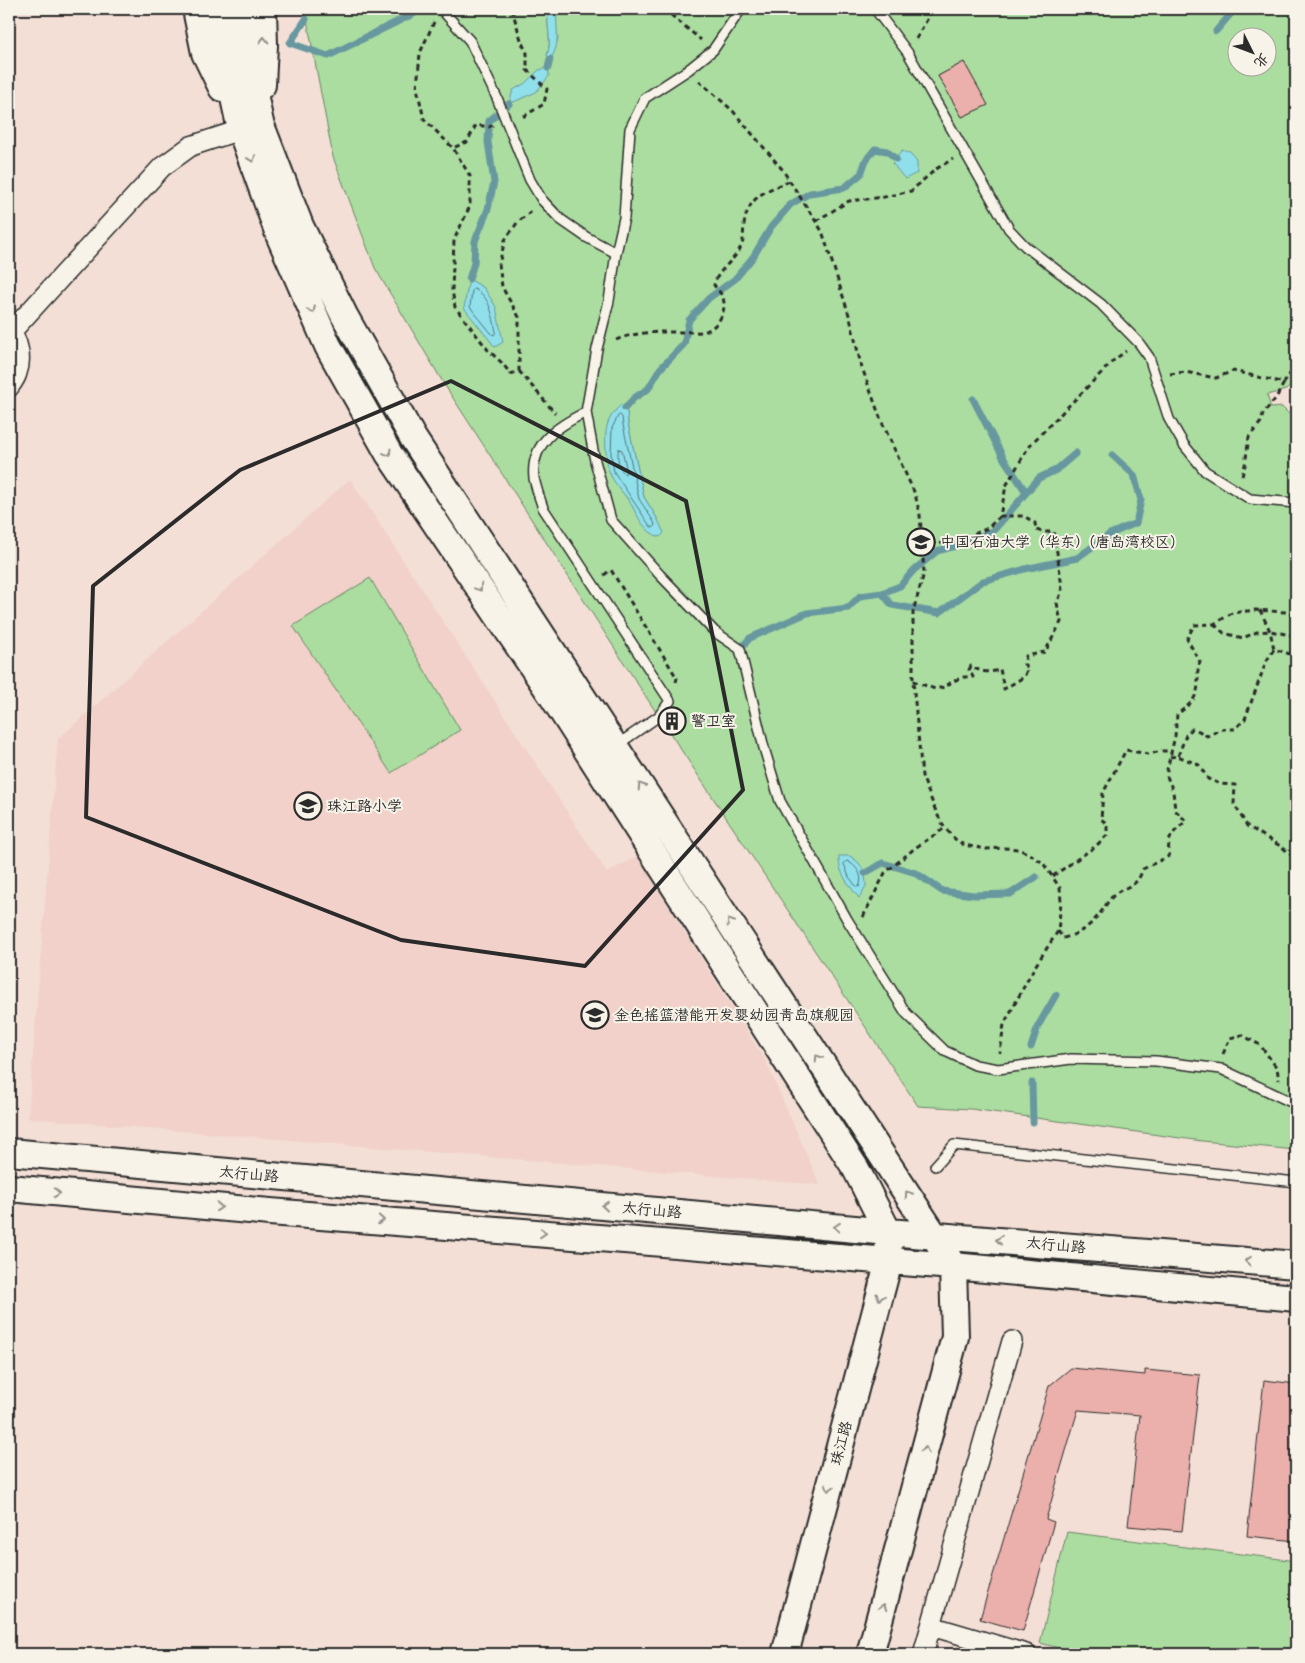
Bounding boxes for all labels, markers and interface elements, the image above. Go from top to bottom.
north arrow [1228,28,1278,78]
one-way arrow [258,35,269,43]
text: 北 [1250,49,1274,73]
one-way arrow [246,154,256,163]
one-way arrow [306,305,317,314]
one-way arrow [382,448,392,457]
school or university icon: 中国石油大学（华东）(唐岛湾校区) [906,527,936,557]
place label: 中国石油大学（华东）(唐岛湾校区) [940,531,1175,551]
one-way arrow [473,582,482,592]
building icon: 警卫室 [657,706,687,736]
place label: 警卫室 [691,710,736,730]
one-way arrow [638,782,647,791]
school or university icon: 珠江路小学 [293,791,323,821]
place label: 珠江路小学 [327,795,402,815]
one-way arrow [726,918,736,927]
school or university icon: 金色摇篮潜能开发婴幼园青岛旗舰园 [580,1000,610,1030]
place label: 金色摇篮潜能开发婴幼园青岛旗舰园 [614,1004,854,1024]
one-way arrow [815,1054,825,1063]
street label: 太行山路 [218,1160,280,1186]
one-way arrow [54,1187,62,1198]
one-way arrow [904,1190,914,1199]
street label: 太行山路 [621,1196,683,1222]
one-way arrow [215,1201,223,1212]
one-way arrow [601,1201,609,1212]
one-way arrow [377,1215,385,1226]
one-way arrow [832,1222,840,1233]
one-way arrow [539,1228,547,1239]
street label: 太行山路 [1025,1231,1087,1257]
one-way arrow [994,1235,1002,1246]
one-way arrow [1243,1256,1251,1267]
one-way arrow [875,1292,885,1300]
street label: 珠江路 [825,1418,856,1467]
one-way arrow [919,1447,929,1455]
one-way arrow [824,1483,835,1492]
one-way arrow [877,1604,887,1612]

